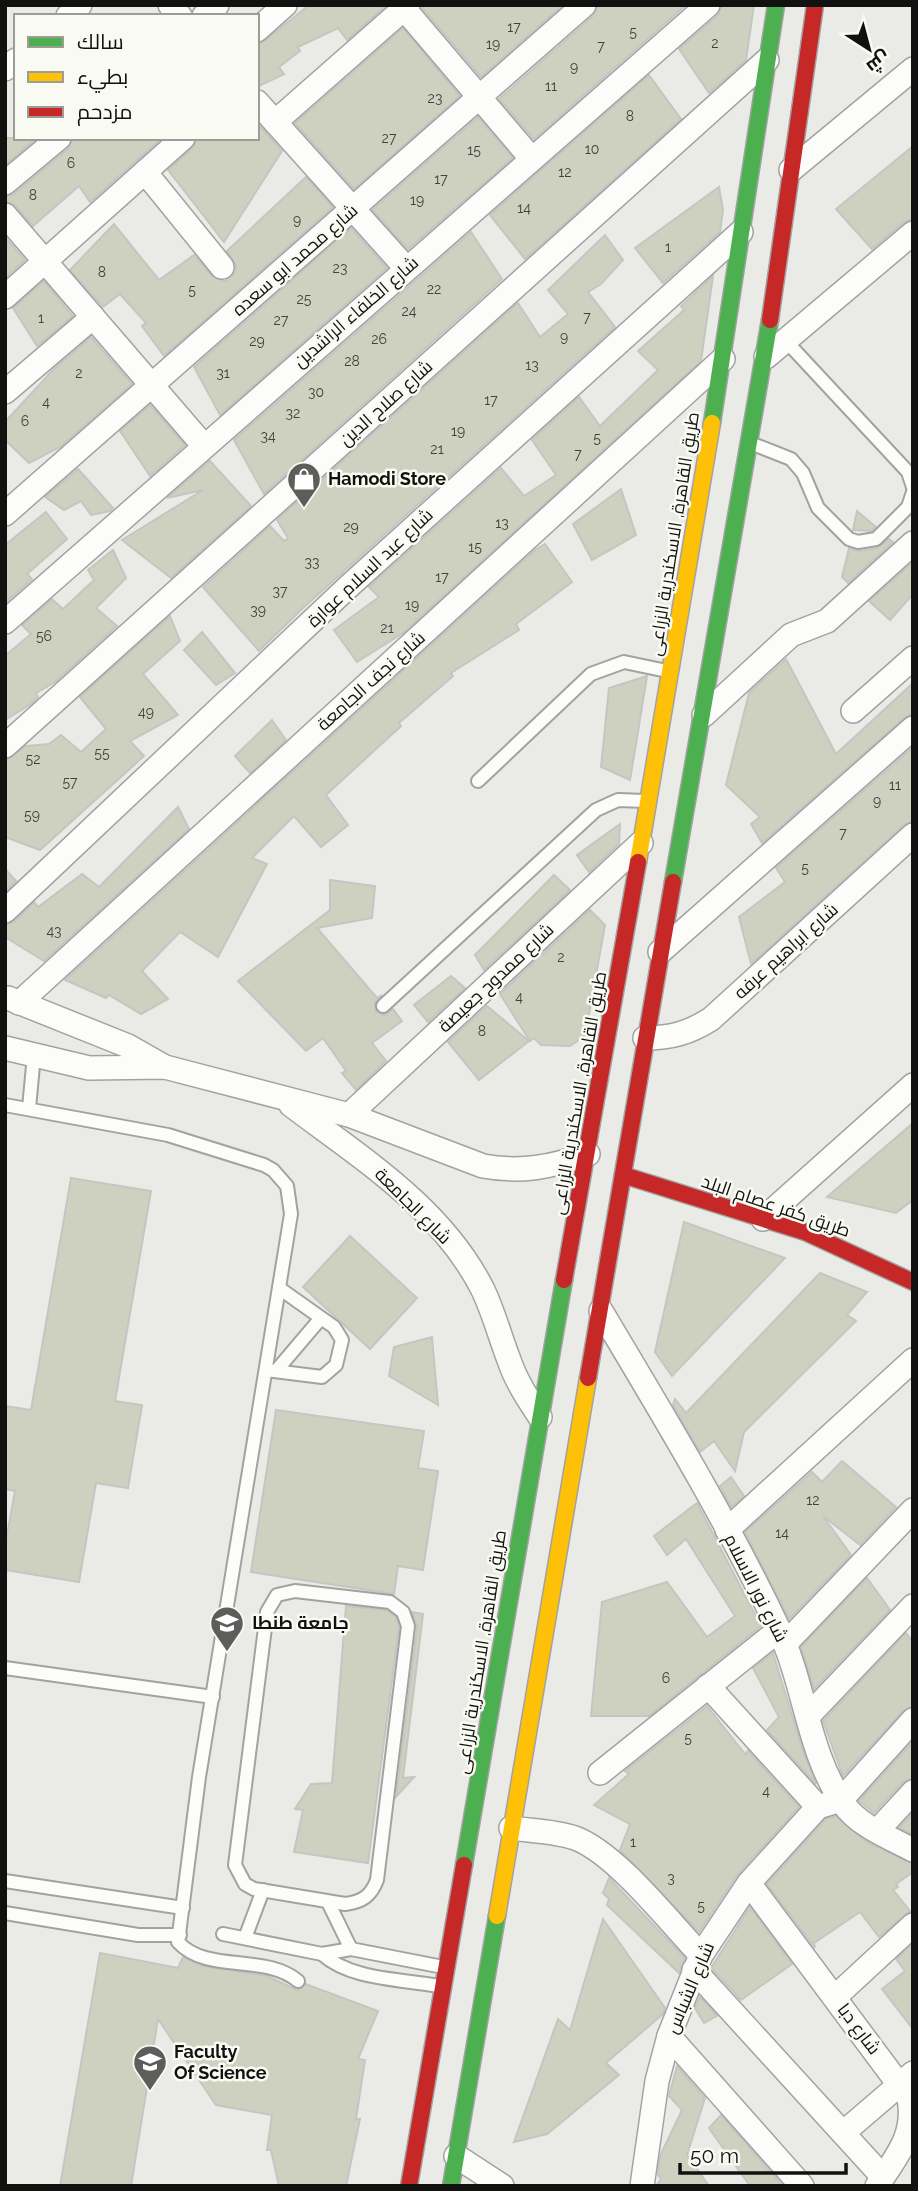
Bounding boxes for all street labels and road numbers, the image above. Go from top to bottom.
street label: شارع محمد ابو سعده [228,199,363,321]
street label: شارع الخلفاء الراشدين [289,252,424,373]
street label: شارع صلاح الدين [335,355,438,451]
street label: طريق القاهرة, الاسكندرية الزراعى [644,410,705,658]
street label: شارع عبد السلام عوارة [303,504,438,633]
street label: شارع نجف الجامعة [312,627,430,736]
street label: شارع ابراهيم عرفه [729,898,843,1004]
street label: شارع ممدوح جعيصة [434,919,559,1038]
street label: طريق القاهرة, الاسكندرية الزراعى [547,970,612,1217]
street label: شارع الجامعة [370,1163,456,1249]
street label: طريق كفر عصام البلد [698,1170,853,1243]
street label: طريق القاهرة, الاسكندرية الزراعى [451,1528,512,1776]
street label: شارع نور الاسلام [718,1530,793,1646]
street label: شارع الشباس [661,1939,720,2037]
street label: شارع دبا [832,1999,885,2059]

